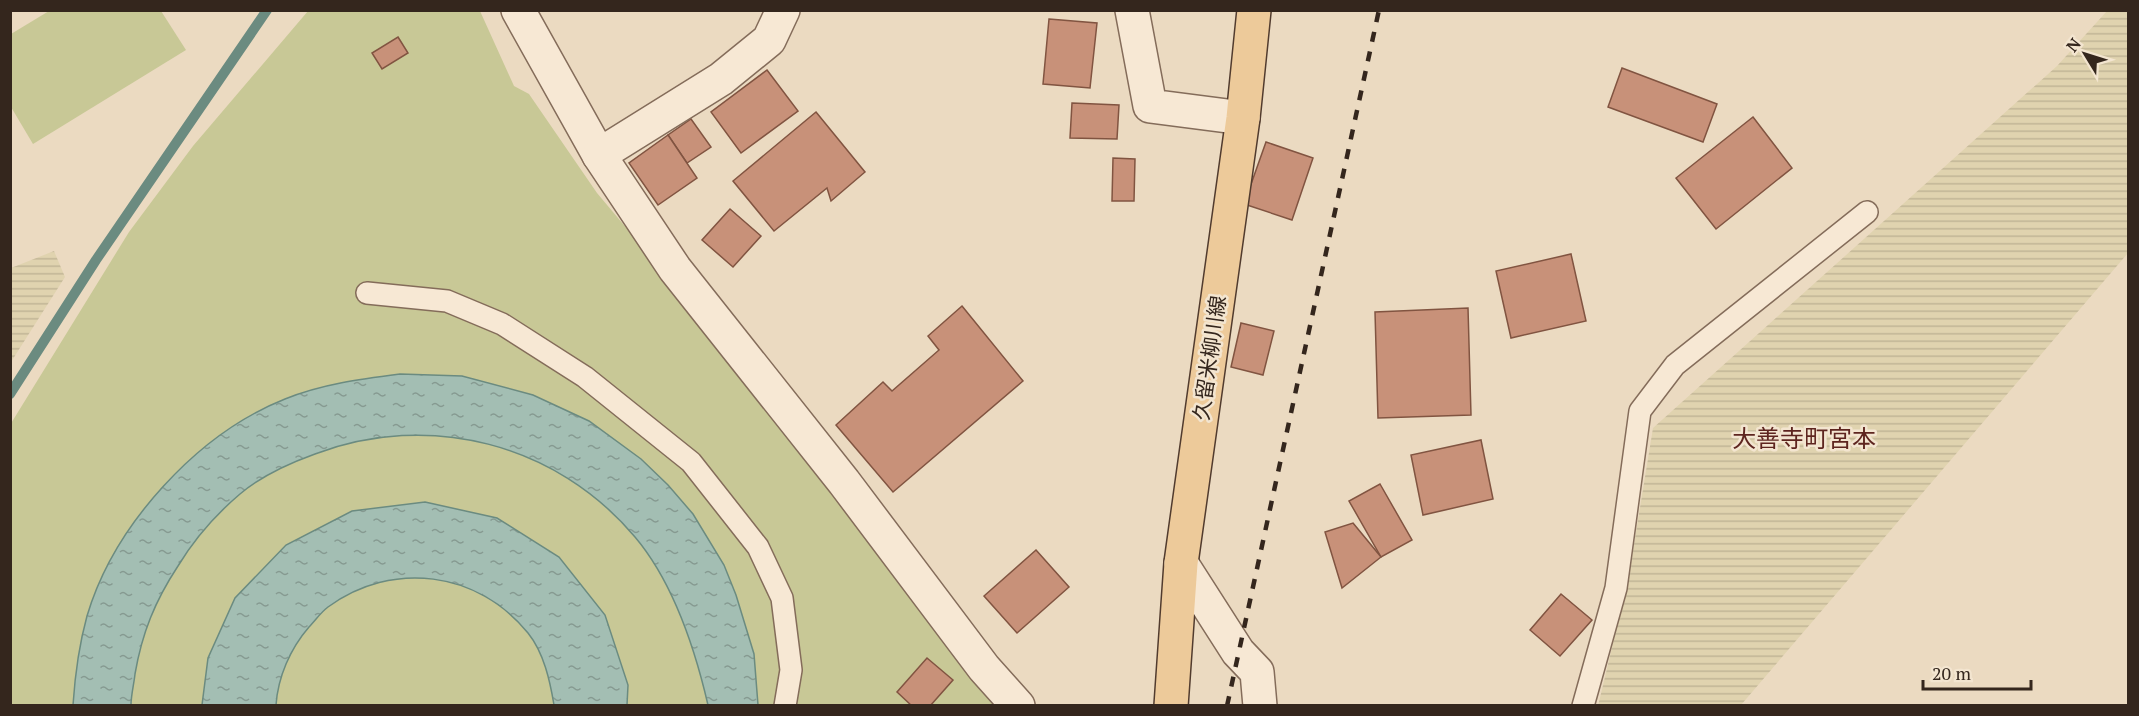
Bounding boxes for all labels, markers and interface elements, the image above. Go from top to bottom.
north arrow [2055,24,2115,84]
text: N [2061,33,2086,56]
street label: 久留米柳川線 [1186,294,1232,422]
district label: 大善寺町宮本 [1732,422,1876,454]
scale bar [1923,653,2031,691]
text: 20 m [1932,661,1972,685]

